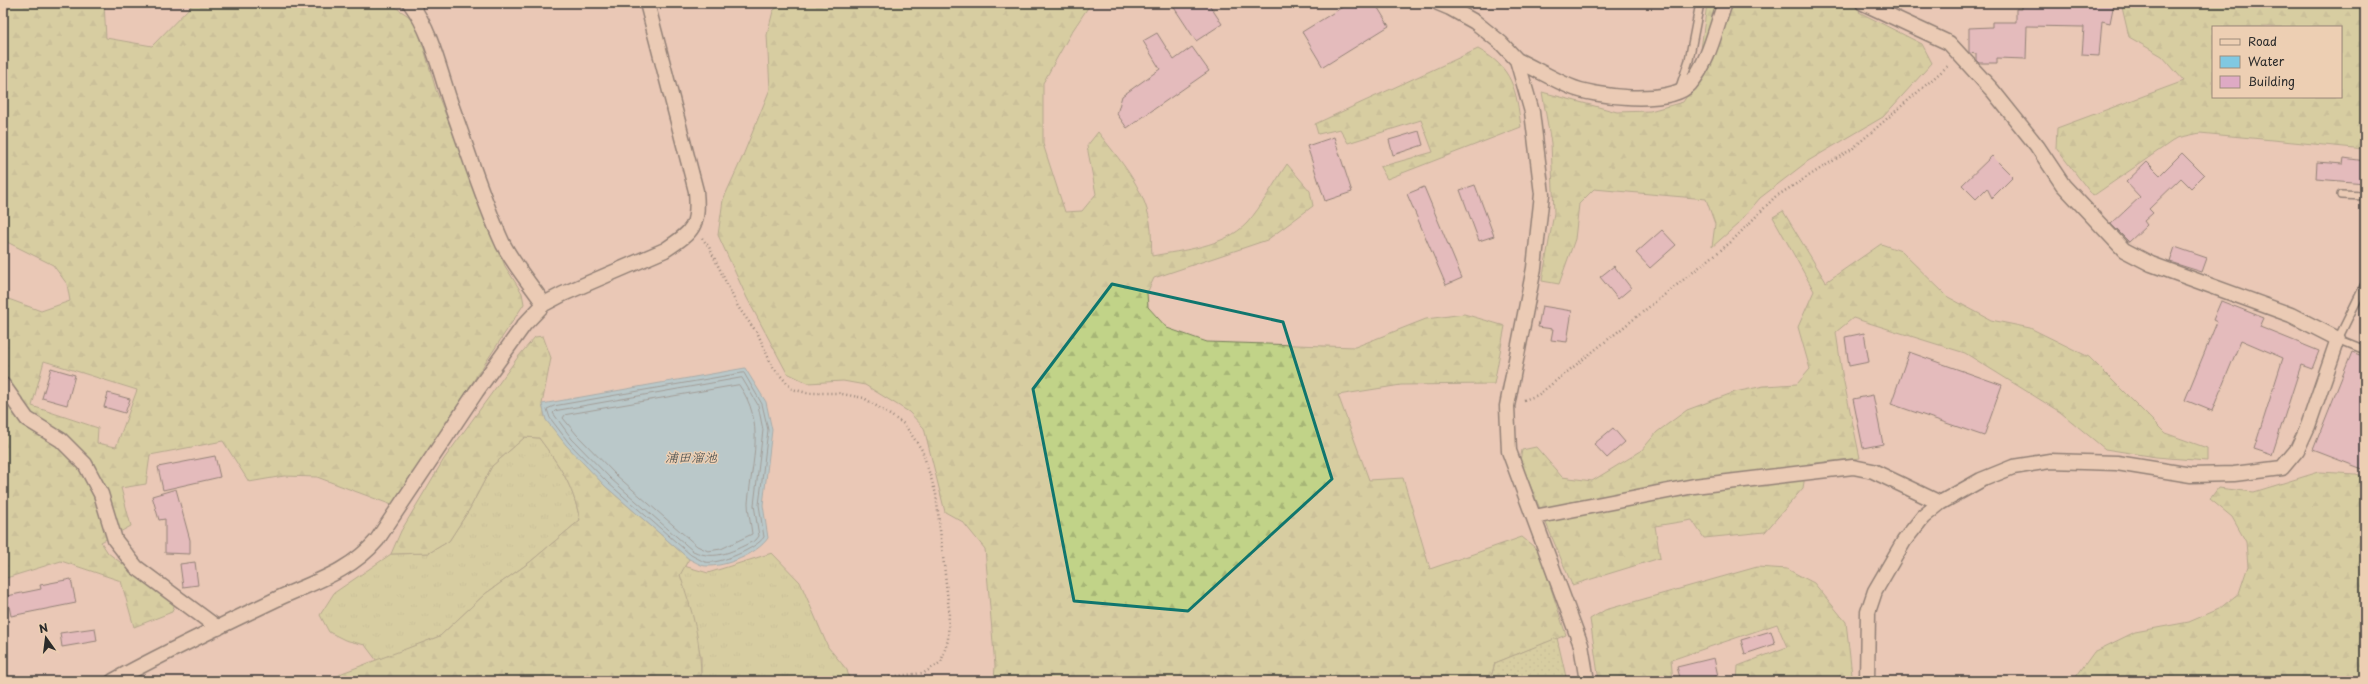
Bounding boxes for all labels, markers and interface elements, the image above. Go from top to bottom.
legend [2212,26,2342,98]
text: Road [2248,32,2277,50]
text: Water [2248,52,2285,70]
text: Building [2248,72,2295,90]
water label: 浦田溜池 [665,447,718,466]
north arrow [26,618,66,658]
text: N [37,618,50,637]

